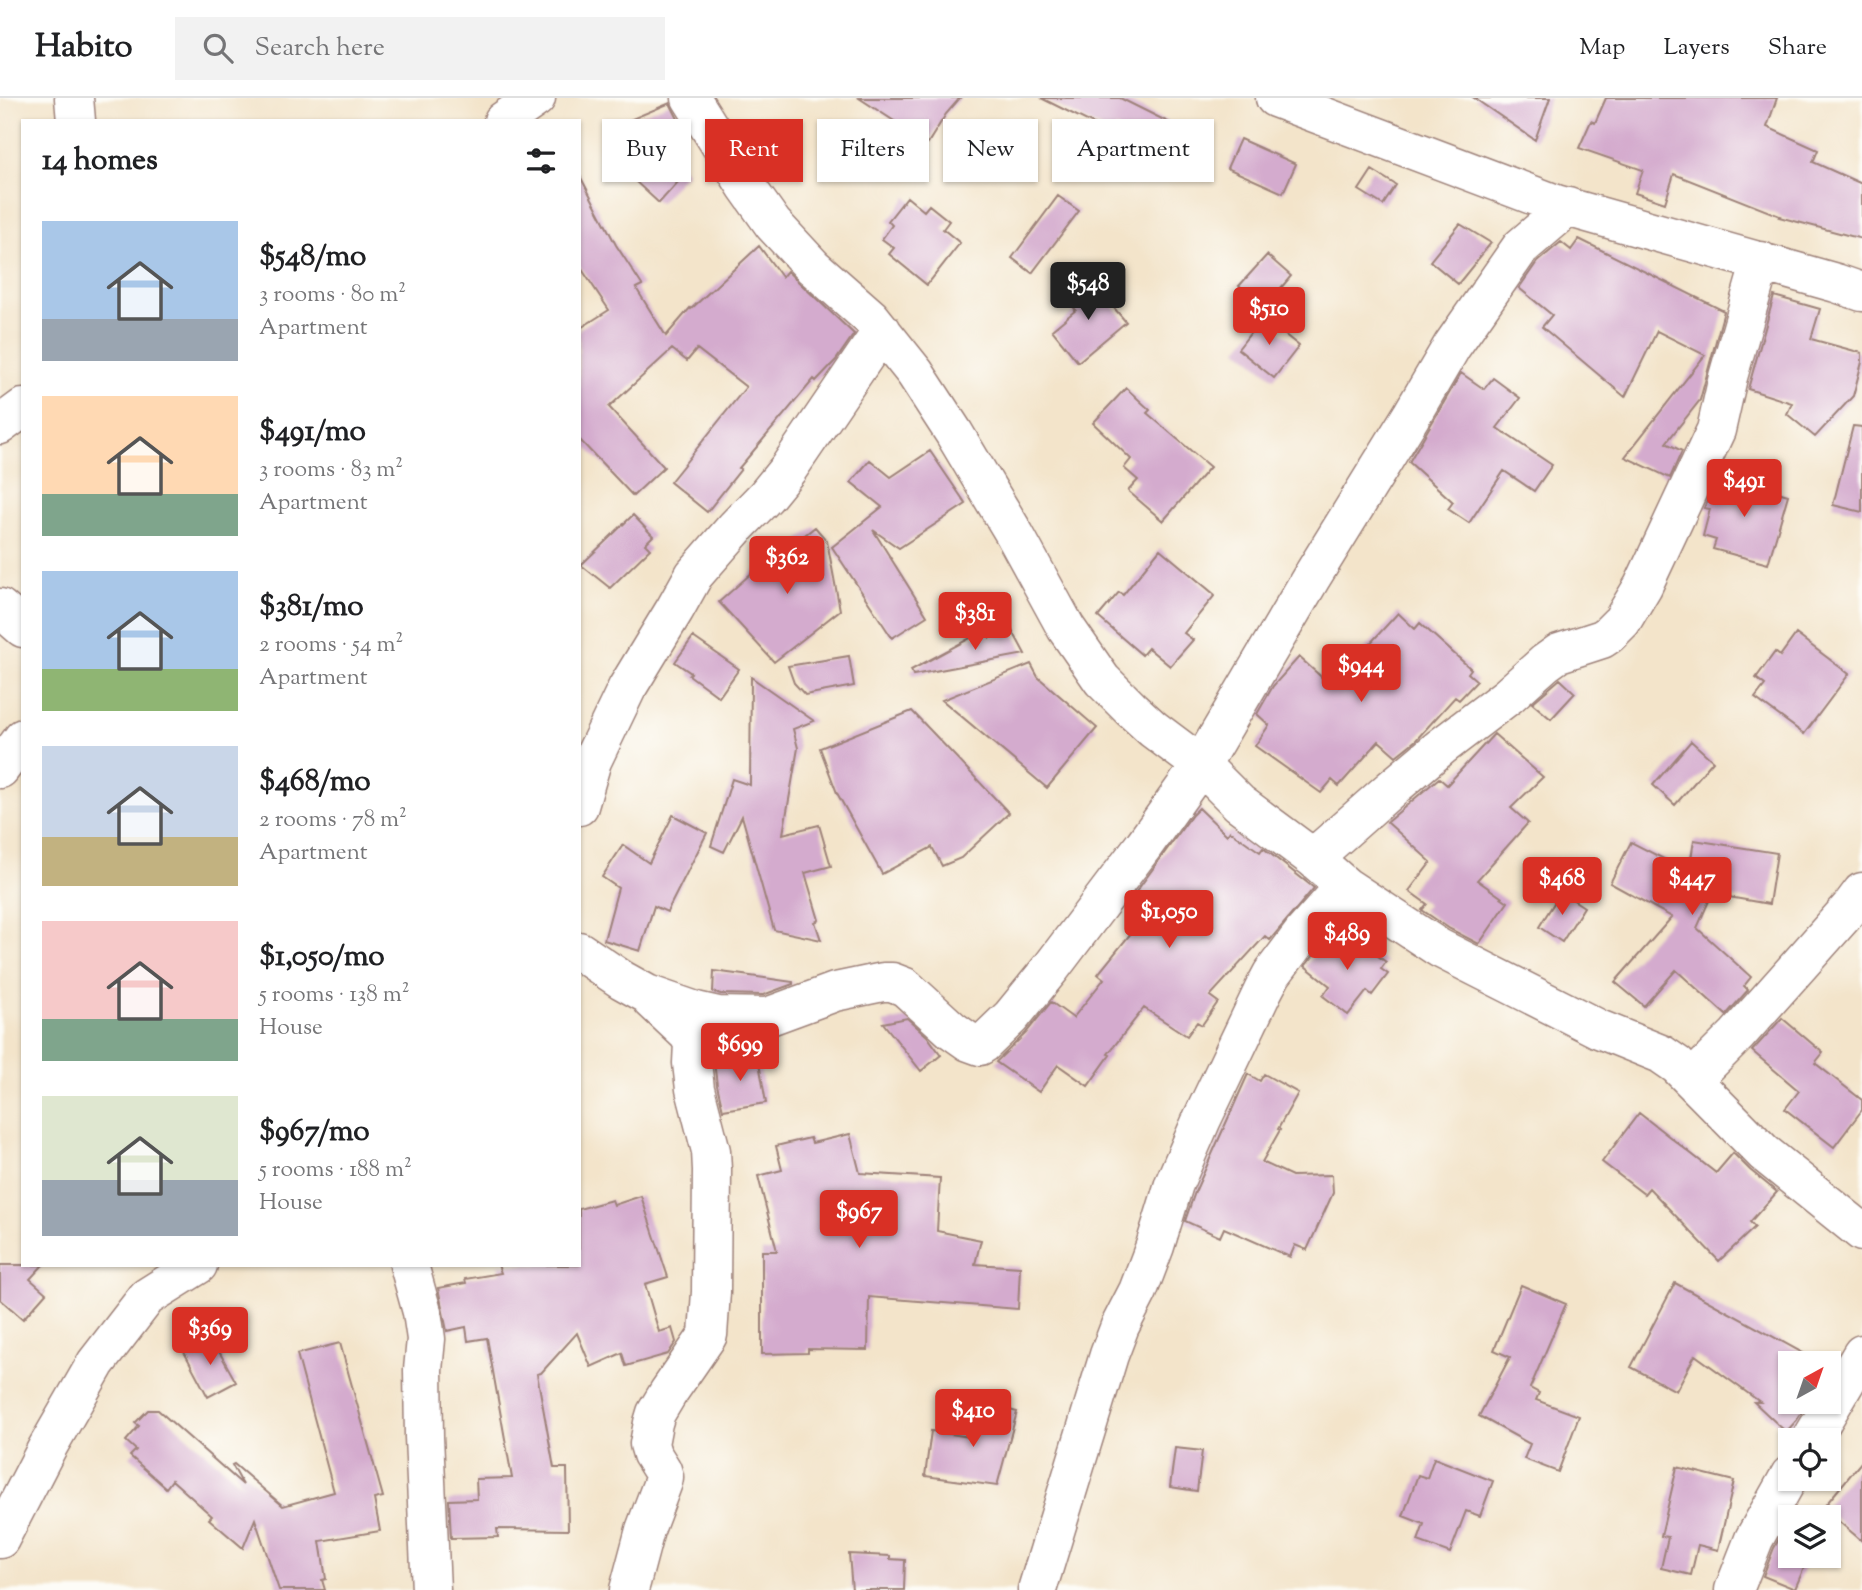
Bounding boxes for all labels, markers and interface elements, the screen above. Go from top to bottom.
search box [175,17,665,80]
text: Habito [35,24,133,72]
icon: search [199,29,237,67]
text: Search here [255,30,385,67]
text: Map [1579,31,1625,65]
text: Layers [1663,31,1730,65]
text: Share [1768,31,1827,65]
chip: Buy [602,119,691,182]
chip: Rent [705,119,803,182]
chip: Filters [817,119,929,182]
chip: New [943,119,1038,182]
chip: Apartment [1052,119,1214,182]
text: 14 homes [42,140,158,183]
icon: filters [522,142,560,180]
text: $548/mo [259,236,366,279]
icon: home [98,249,182,333]
pin: $548 [1047,262,1129,322]
text: $548 [1066,268,1110,301]
text: 3 rooms · 80 m² [259,279,406,312]
pin: $510 [1228,288,1310,347]
text: $510 [1249,293,1289,326]
text: Apartment [259,312,368,345]
text: $491/mo [259,411,366,454]
icon: home [98,424,182,508]
text: 3 rooms · 83 m² [259,454,403,487]
pin: $491 [1703,460,1785,519]
text: $491 [1723,465,1765,498]
text: Apartment [259,487,368,520]
pin: $362 [746,536,828,596]
text: $362 [765,542,809,575]
text: $381/mo [259,586,364,629]
pin: $381 [934,592,1016,652]
text: $381 [955,598,995,631]
icon: home [98,599,182,683]
text: 2 rooms · 54 m² [259,629,403,662]
pin: $944 [1320,644,1402,704]
text: $944 [1338,650,1384,683]
text: Apartment [259,662,368,695]
text: $468/mo [259,761,371,804]
icon: home [98,774,182,858]
text: 2 rooms · 78 m² [259,804,407,837]
text: Apartment [259,837,368,870]
pin: $468 [1521,858,1603,917]
pin: $447 [1651,858,1733,917]
text: $468 [1539,863,1585,896]
text: $447 [1669,863,1715,896]
pin: $1,050 [1112,890,1226,950]
text: $1,050 [1140,896,1198,929]
pin: $489 [1306,912,1388,972]
text: $489 [1324,918,1370,951]
text: $1,050/mo [259,936,385,979]
icon: home [98,949,182,1033]
text: 5 rooms · 138 m² [259,979,410,1012]
text: House [259,1012,323,1045]
pin: $699 [699,1024,781,1083]
text: $699 [717,1029,763,1062]
text: $967/mo [259,1111,370,1154]
icon: home [98,1124,182,1208]
text: 5 rooms · 188 m² [259,1154,412,1187]
text: House [259,1187,323,1220]
pin: $967 [818,1190,900,1250]
text: $967 [836,1196,882,1229]
pin: $369 [169,1308,251,1367]
text: $369 [188,1313,232,1346]
north arrow [1778,1351,1841,1414]
map controls [1778,1351,1841,1568]
pin: $410 [932,1390,1014,1449]
text: $410 [951,1395,995,1428]
button: locate [1778,1428,1841,1491]
button: layers [1778,1505,1841,1568]

